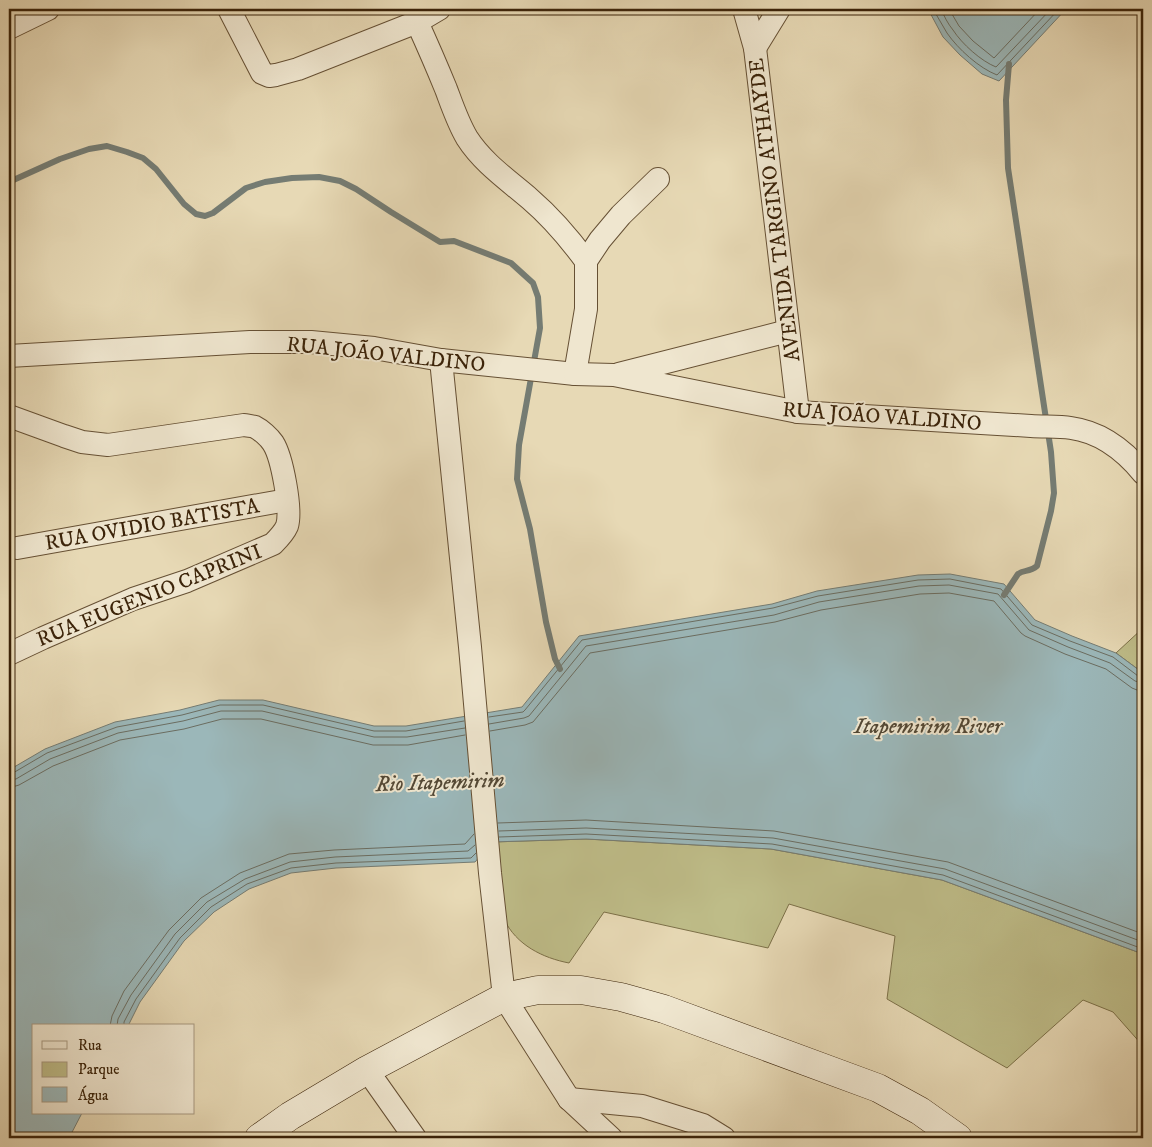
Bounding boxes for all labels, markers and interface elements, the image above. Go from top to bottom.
street label: AVENIDA TARGINO ATHAYDE [743,57,807,363]
street label: RUA JOÃO VALDINO [285,330,487,378]
street label: RUA JOÃO VALDINO [781,395,983,437]
street label: RUA OVIDIO BATISTA [43,493,262,557]
street label: RUA EUGENIO CAPRINI [33,539,266,653]
water label: Itapemirim River [852,713,1004,740]
water label: Rio Itapemirim [374,767,505,798]
legend [32,1024,195,1114]
text: Rua [78,1036,102,1055]
text: Parque [78,1060,119,1079]
text: Água [78,1085,109,1105]

